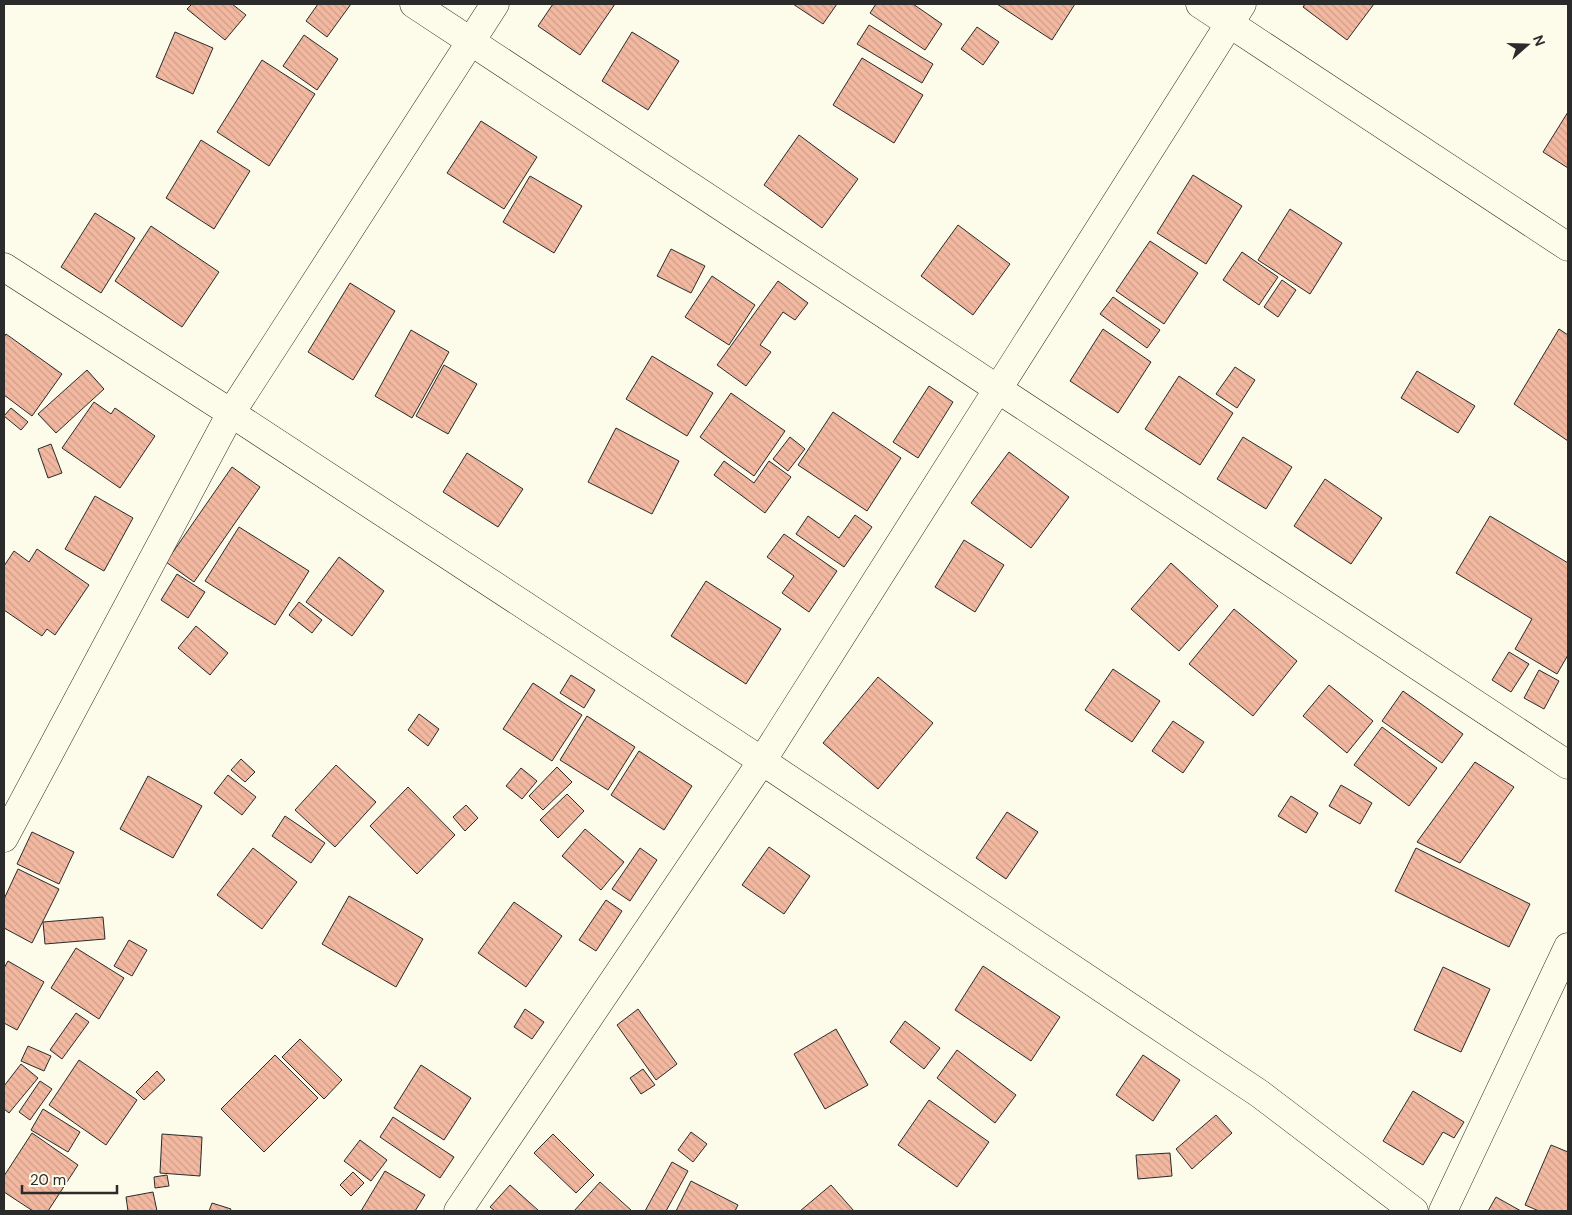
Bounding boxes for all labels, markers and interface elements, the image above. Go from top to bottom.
north arrow [1502,20,1552,70]
text: N [1529,33,1549,48]
scale bar [22,1162,118,1194]
text: 20 m [30,1170,66,1190]

